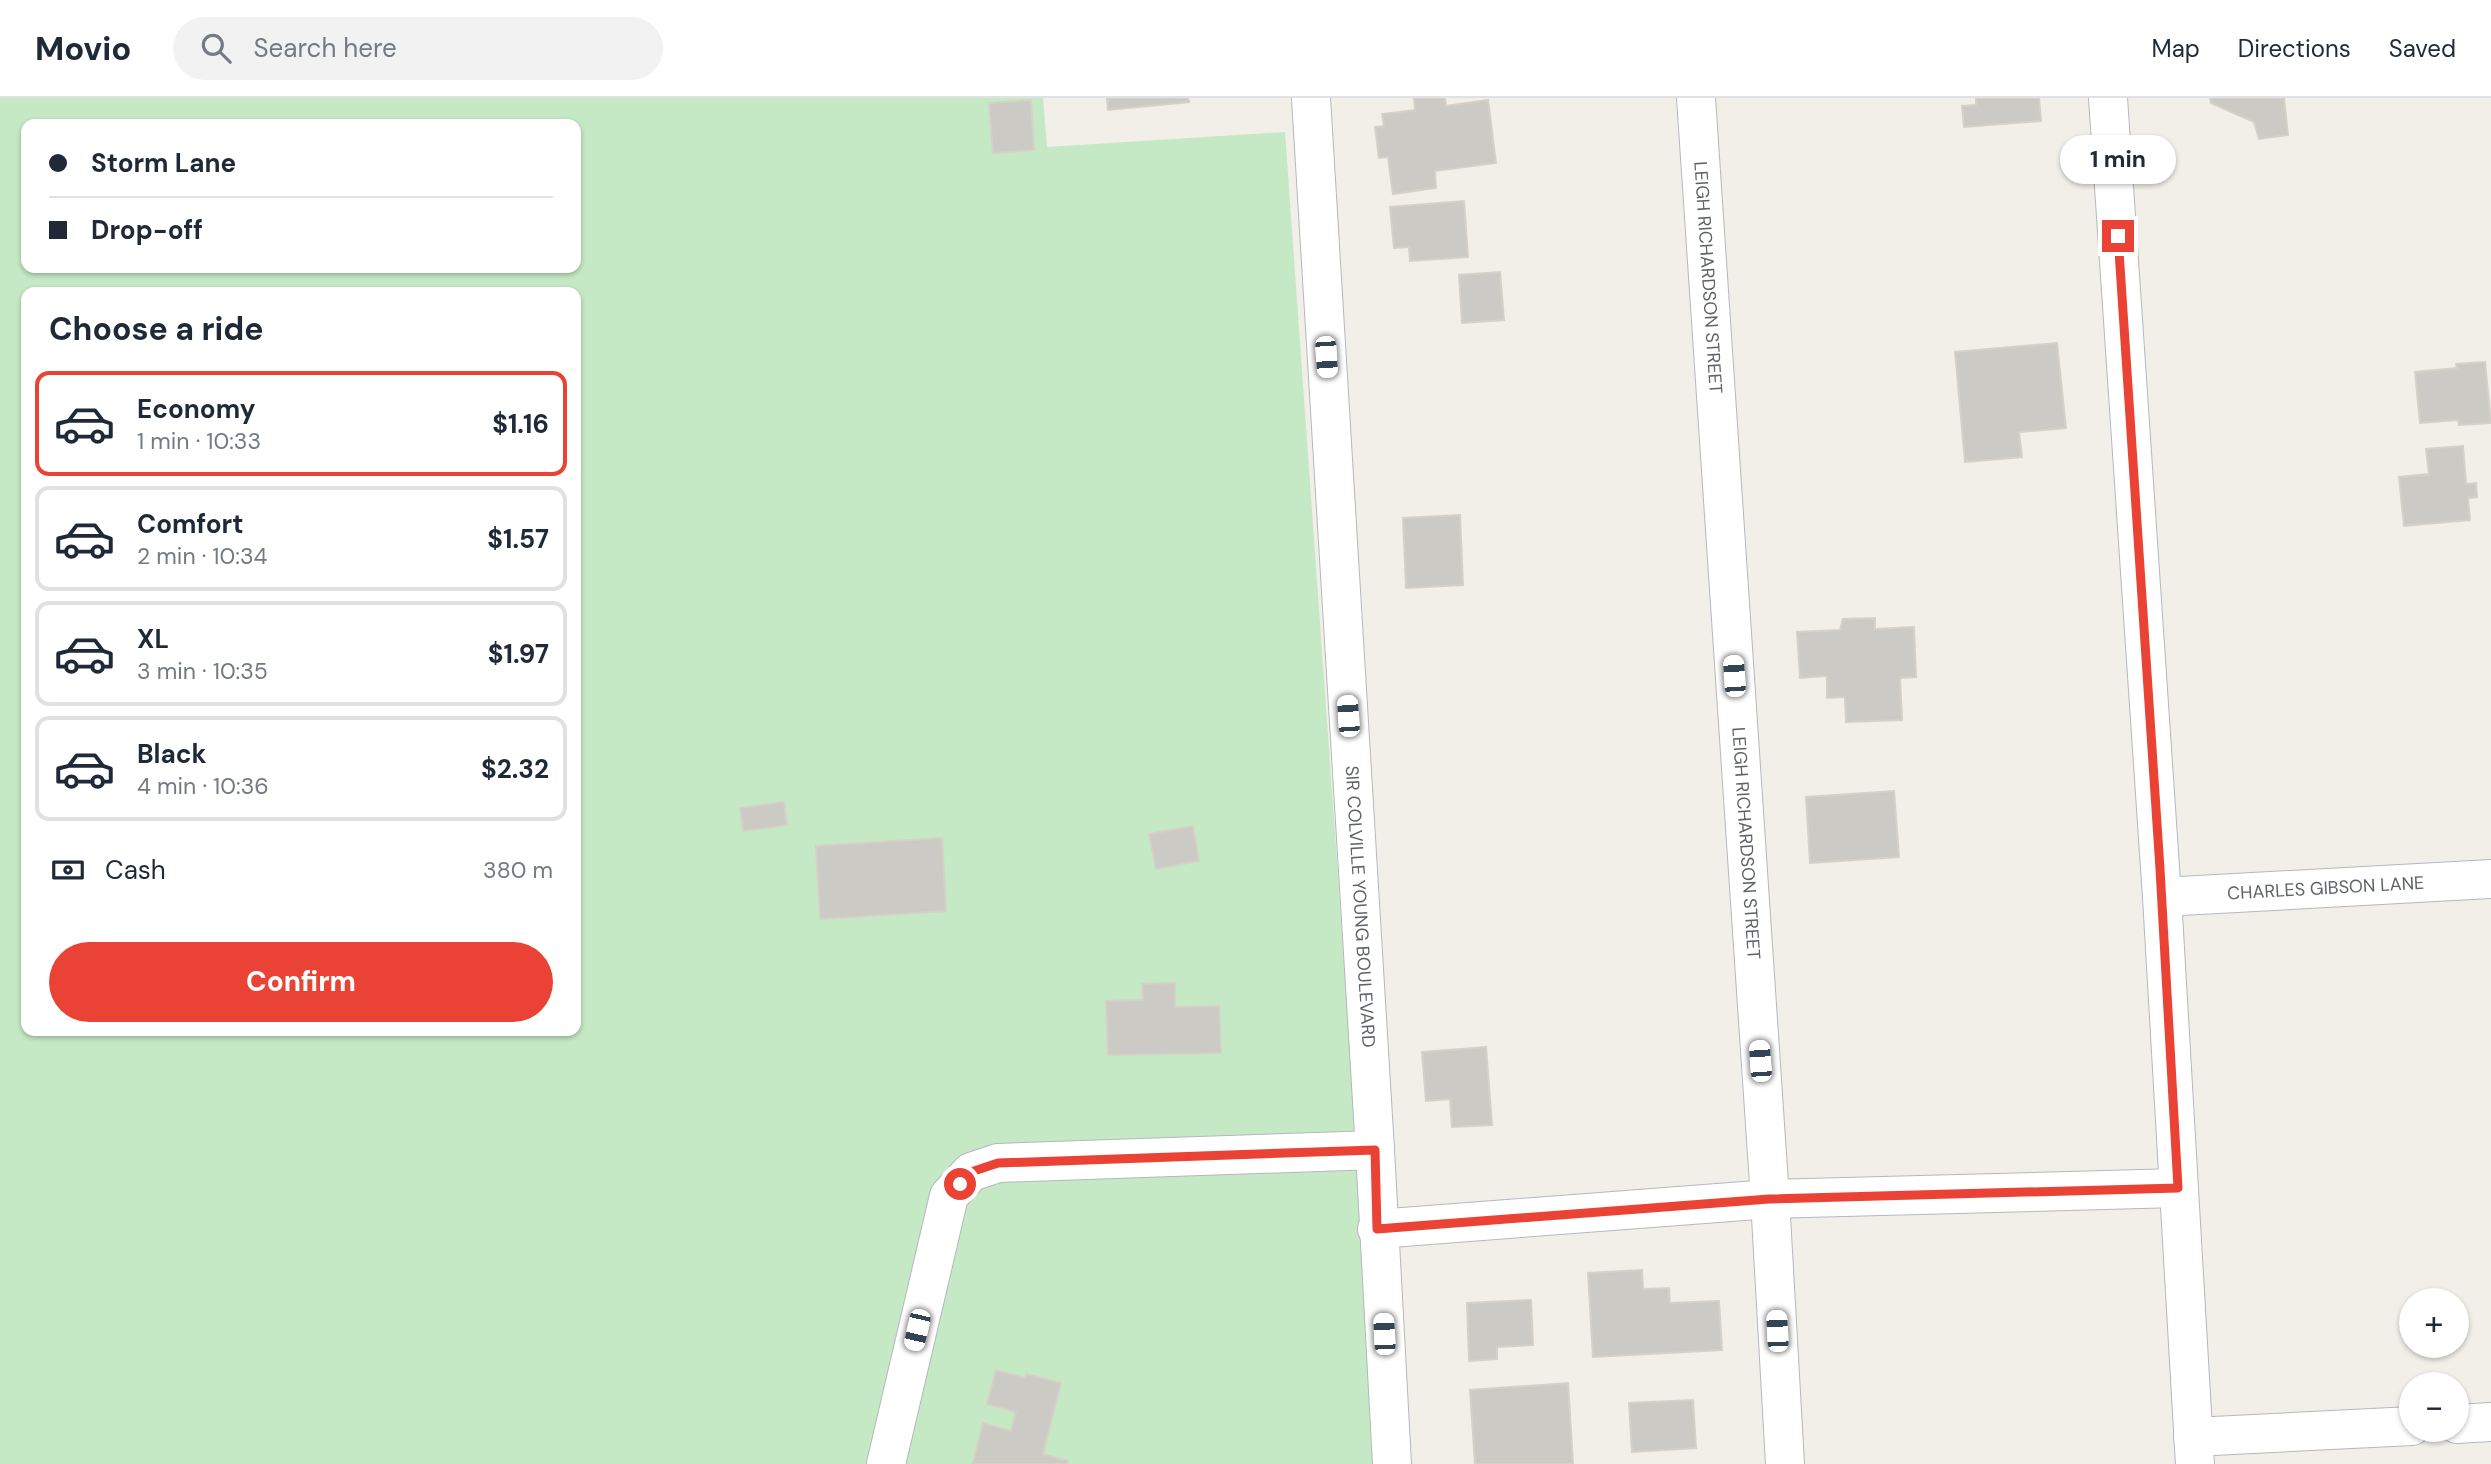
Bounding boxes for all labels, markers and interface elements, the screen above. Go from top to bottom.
search box [173,17,663,80]
text: Movio [35,27,131,70]
icon: search [197,29,235,67]
text: Search here [253,31,397,65]
text: Map [2152,33,2200,64]
text: Directions [2238,33,2351,64]
text: Saved [2389,33,2456,64]
callout: 1 min [2060,135,2176,184]
text: 1 min [2090,144,2146,174]
text: Storm Lane [91,146,236,180]
street label: LEIGH RICHARDSON STREET [1688,161,1728,395]
text: Drop-off [91,213,203,247]
route end [2102,220,2134,252]
text: Choose a ride [49,308,264,350]
car [1315,335,1338,379]
icon: car [53,392,116,455]
text: Economy [137,392,255,426]
text: $1.16 [492,407,549,441]
text: 1 min · 10:33 [137,426,261,456]
icon: car [53,507,116,570]
text: Comfort [137,507,243,541]
text: $1.57 [487,522,549,556]
text: 2 min · 10:34 [137,541,267,571]
icon: car [53,622,116,685]
text: XL [137,622,169,656]
text: $1.97 [488,637,549,671]
car [1723,654,1746,698]
text: 3 min · 10:35 [137,656,268,686]
car [1337,694,1360,738]
street label: LEIGH RICHARDSON STREET [1726,726,1766,960]
icon: car [53,737,116,800]
text: Black [137,737,207,771]
text: $2.32 [481,752,549,786]
street label: SIR COLVILLE YOUNG BOULEVARD [1340,765,1381,1048]
text: 4 min · 10:36 [137,771,269,801]
icon: cash [49,851,87,889]
text: Cash [105,853,166,887]
text: 380 m [483,855,553,885]
street label: CHARLES GIBSON LANE [2227,871,2425,905]
button: Confirm [49,942,553,1022]
car [1749,1039,1772,1083]
route start [944,1168,976,1200]
map controls [2399,1288,2469,1442]
button: + [2399,1288,2469,1358]
car [903,1307,932,1353]
car [1766,1309,1789,1353]
car [1373,1312,1396,1356]
button: − [2399,1372,2469,1442]

